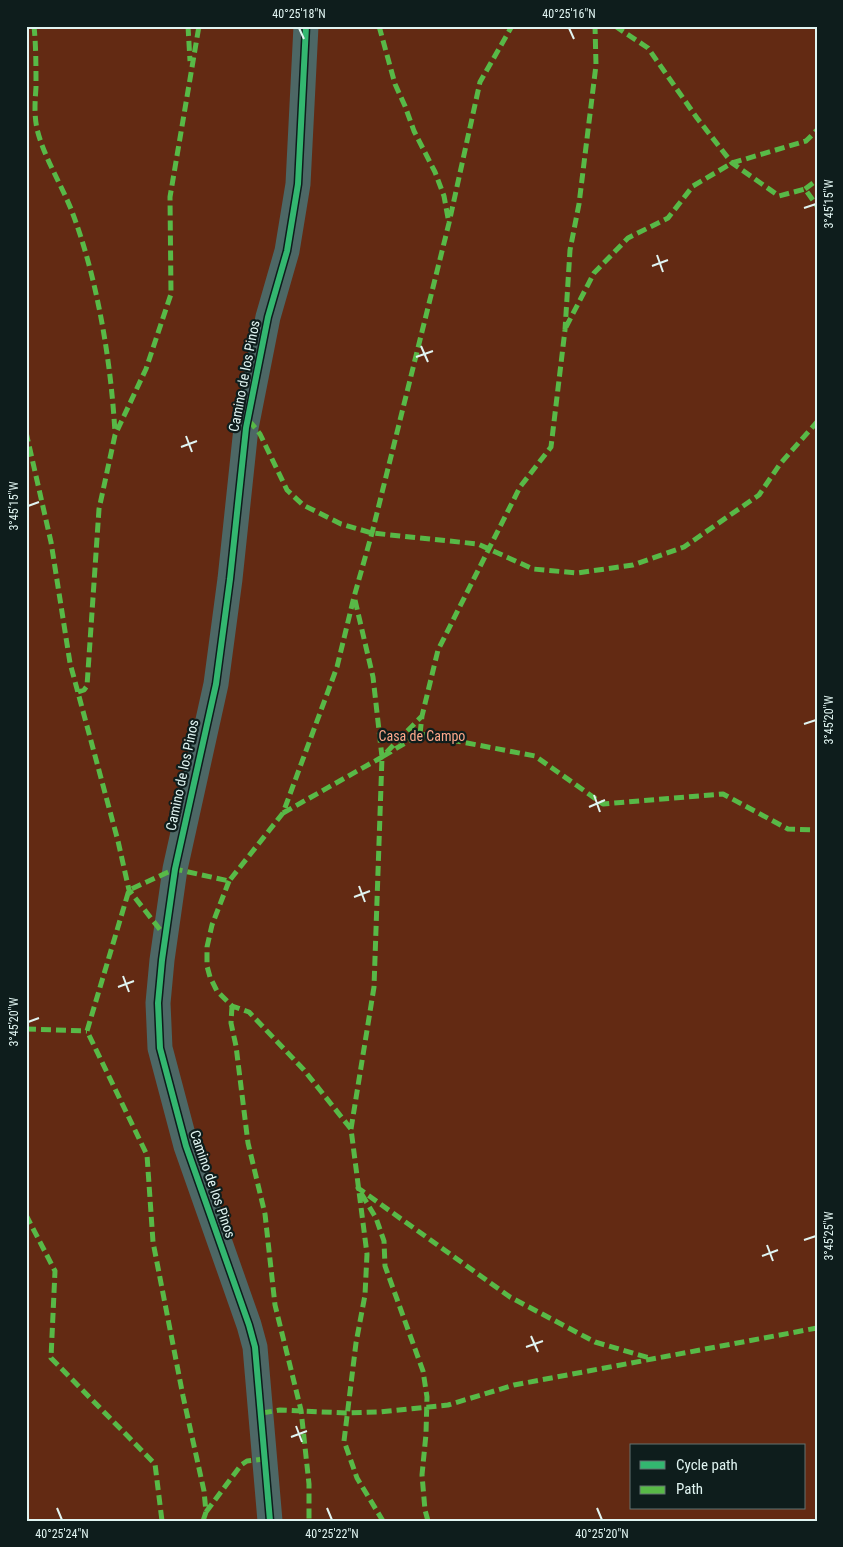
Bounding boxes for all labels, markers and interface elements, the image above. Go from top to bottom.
text: 40°25'18"N [272,7,326,21]
text: 40°25'16"N [542,7,596,21]
text: 3°45'15"W [822,179,836,229]
street label: Camino de los Pinos [225,319,263,433]
text: 3°45'15"W [7,481,21,531]
text: 3°45'20"W [822,695,836,745]
street label: Camino de los Pinos [162,718,202,832]
park label: Casa de Campo [379,728,465,744]
text: 3°45'20"W [7,997,21,1047]
street label: Camino de los Pinos [187,1128,239,1240]
text: 3°45'25"W [822,1211,836,1261]
legend [630,1444,806,1510]
text: Cycle path [676,1456,738,1474]
text: Path [676,1480,703,1498]
text: 40°25'24"N [35,1527,89,1541]
text: 40°25'22"N [305,1527,359,1541]
text: 40°25'20"N [575,1527,629,1541]

